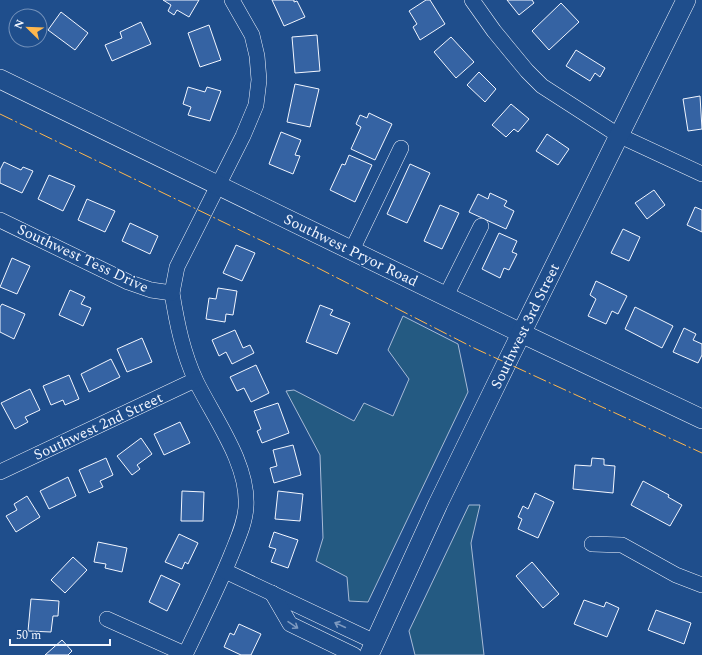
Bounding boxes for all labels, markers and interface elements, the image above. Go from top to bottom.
north arrow [8,8,48,48]
text: N [10,17,29,32]
street label: Southwest Pryor Road [280,208,422,293]
street label: Southwest Tess Drive [13,218,152,299]
street label: Southwest 3rd Street [485,259,566,393]
street label: Southwest 2nd Street [30,386,167,467]
one-way arrow [288,620,299,629]
scale bar [10,621,110,647]
one-way arrow [334,621,346,628]
text: 50 m [16,626,41,645]

